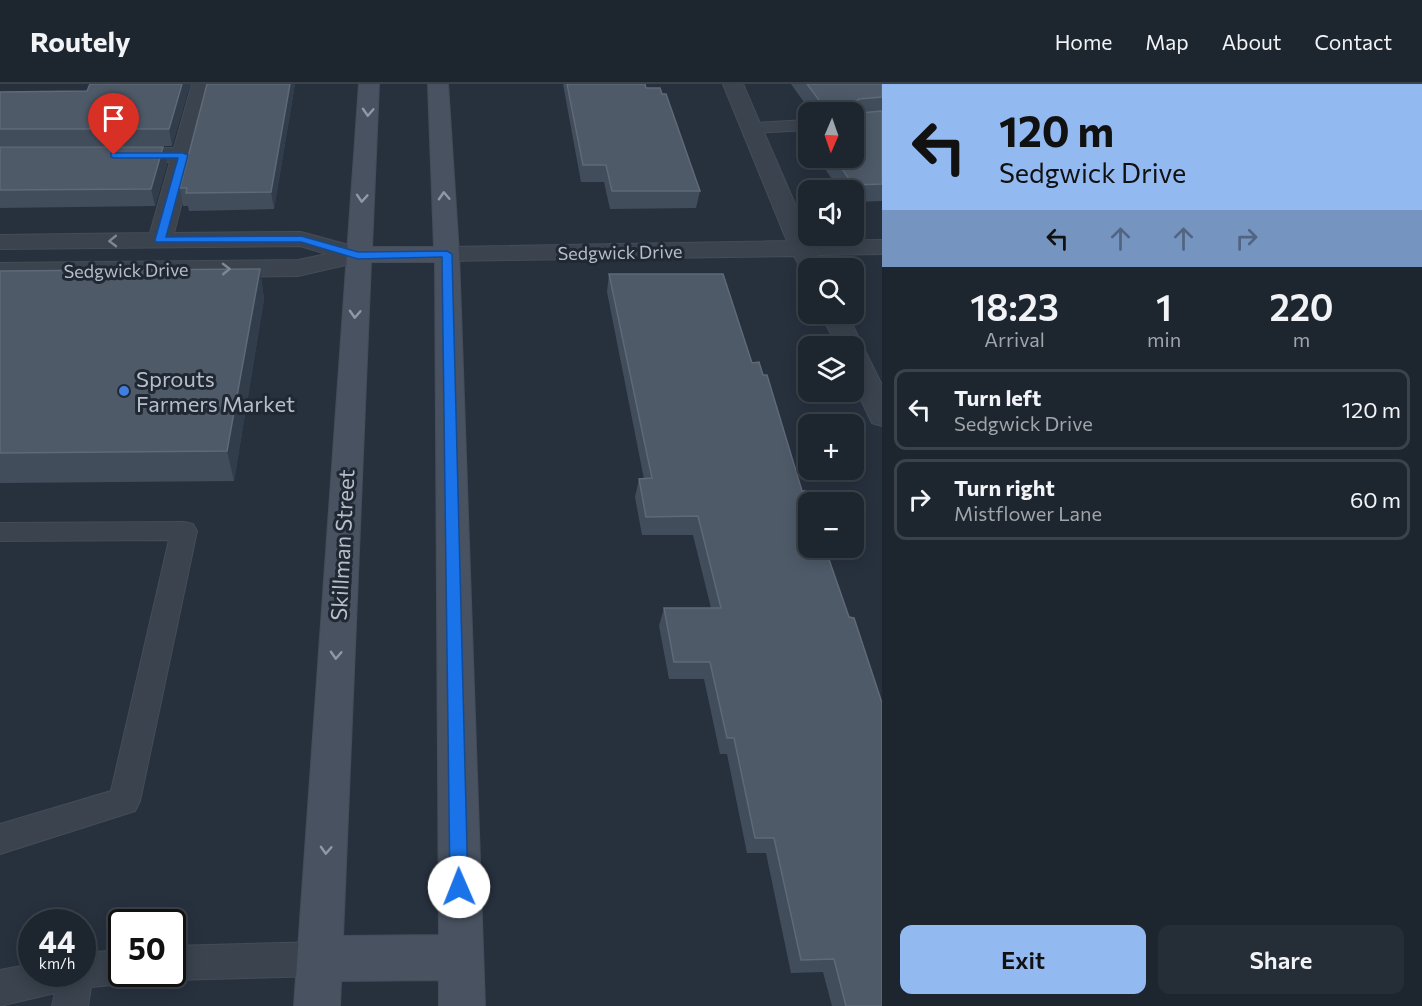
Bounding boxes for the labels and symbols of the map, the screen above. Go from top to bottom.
pin [88,93,139,155]
north arrow [798,102,864,168]
one-way arrow [361,108,374,117]
one-way arrow [438,191,451,200]
one-way arrow [356,193,369,202]
one-way arrow [108,235,117,247]
street label: Sedgwick Drive [557,240,683,264]
street label: Sedgwick Drive [63,258,189,282]
one-way arrow [222,263,231,275]
one-way arrow [348,309,361,318]
place label: Sprouts Farmers Market [136,365,295,417]
marker: Sprouts Farmers Market [117,384,131,398]
street label: Skillman Street [325,469,359,621]
one-way arrow [330,651,343,660]
one-way arrow [320,846,333,855]
position arrow [427,855,491,919]
speed limit sign: 50 [108,909,186,987]

